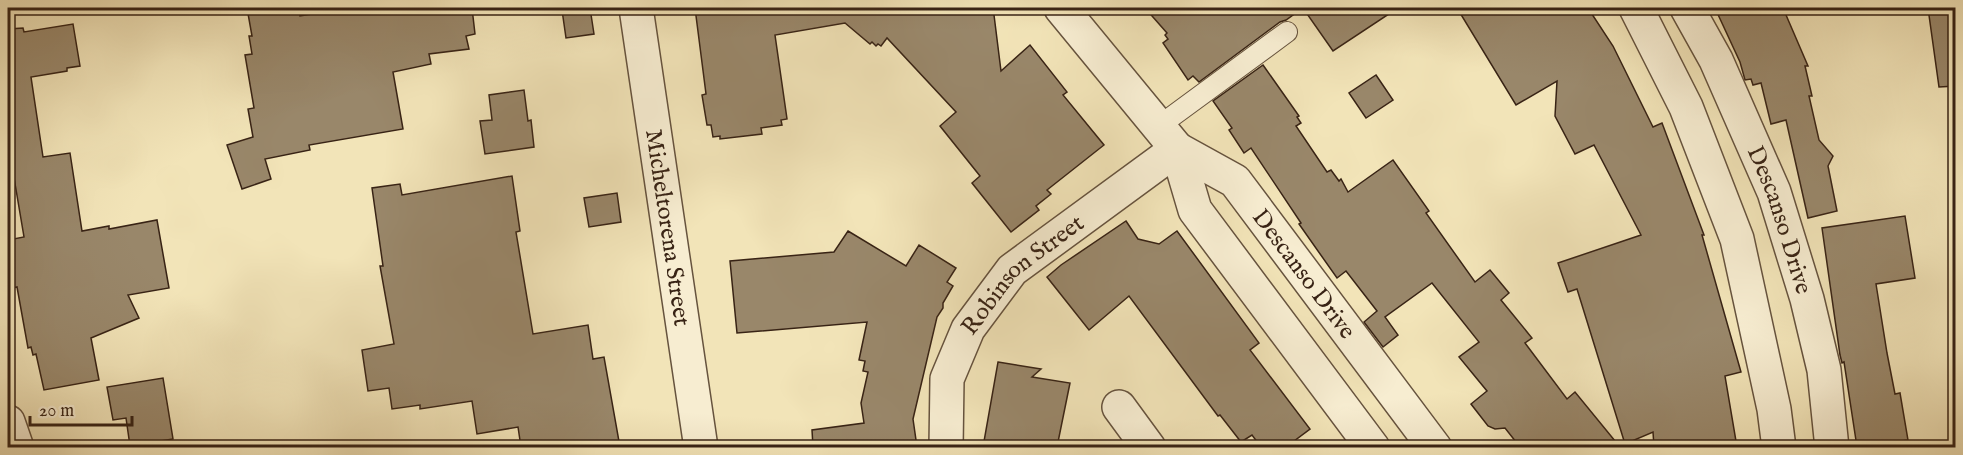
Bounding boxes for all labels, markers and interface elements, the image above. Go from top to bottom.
street label: Micheltorena Street [637,127,697,328]
street label: Descanso Drive [1739,141,1819,298]
street label: Descanso Drive [1244,203,1362,346]
street label: Robinson Street [955,208,1091,342]
scale bar [30,389,132,427]
text: 20 m [39,400,74,423]

